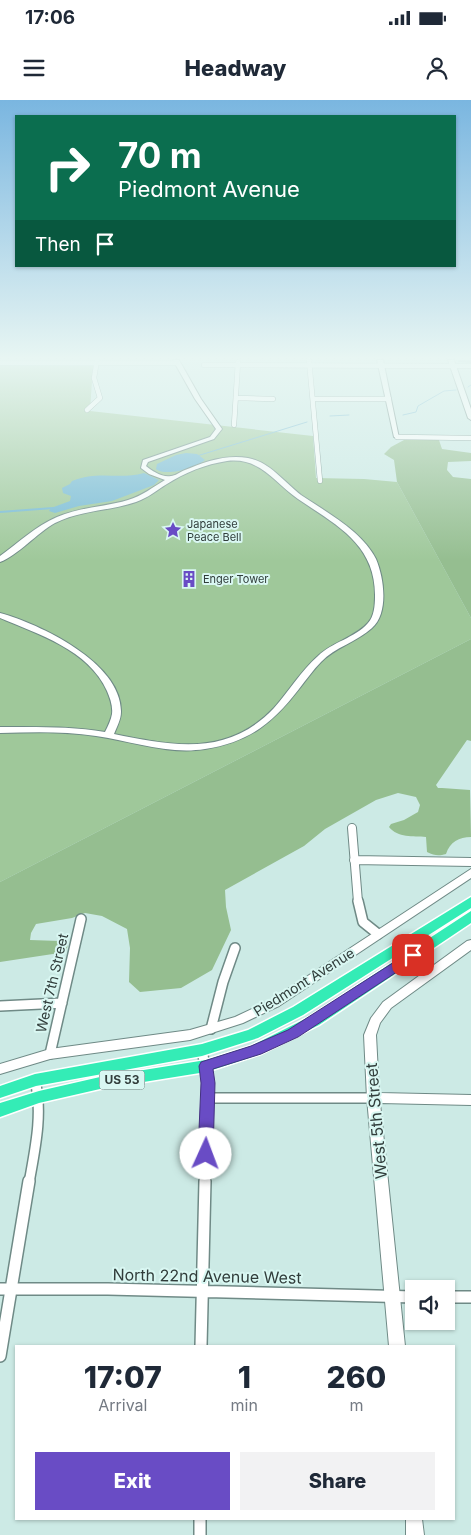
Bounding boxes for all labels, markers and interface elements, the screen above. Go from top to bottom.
text: 17:06 [25,6,75,29]
icon: menu [20,54,48,82]
icon: person [423,54,451,82]
text: Headway [185,55,286,81]
text: 70 m [118,134,202,176]
icon: right [35,135,100,200]
text: Piedmont Avenue [118,176,300,202]
icon: arrive [91,230,119,258]
text: Then [35,233,81,256]
place label: Japanese Peace Bell [187,517,241,544]
place icon: Japanese Peace Bell [163,520,183,540]
building icon: Enger Tower [179,569,199,589]
place label: Enger Tower [203,572,269,586]
street label: West 7th Street [32,931,71,1034]
pin [392,934,434,976]
icon: arrive [399,941,427,969]
street label: Piedmont Avenue [250,944,357,1019]
street label: West 5th Street [361,1062,391,1180]
road number: US 53 [100,1070,144,1090]
position arrow [179,1127,231,1179]
street label: North 22nd Avenue West [112,1264,302,1288]
map controls [405,1280,455,1330]
button: sound [405,1280,455,1330]
text: 17:07 [84,1359,162,1395]
text: 1 [238,1359,251,1395]
text: 260 [327,1359,386,1395]
text: Arrival [98,1395,147,1415]
text: min [231,1395,258,1415]
text: m [349,1395,363,1415]
button: Exit [35,1452,230,1510]
button: Share [240,1452,435,1510]

